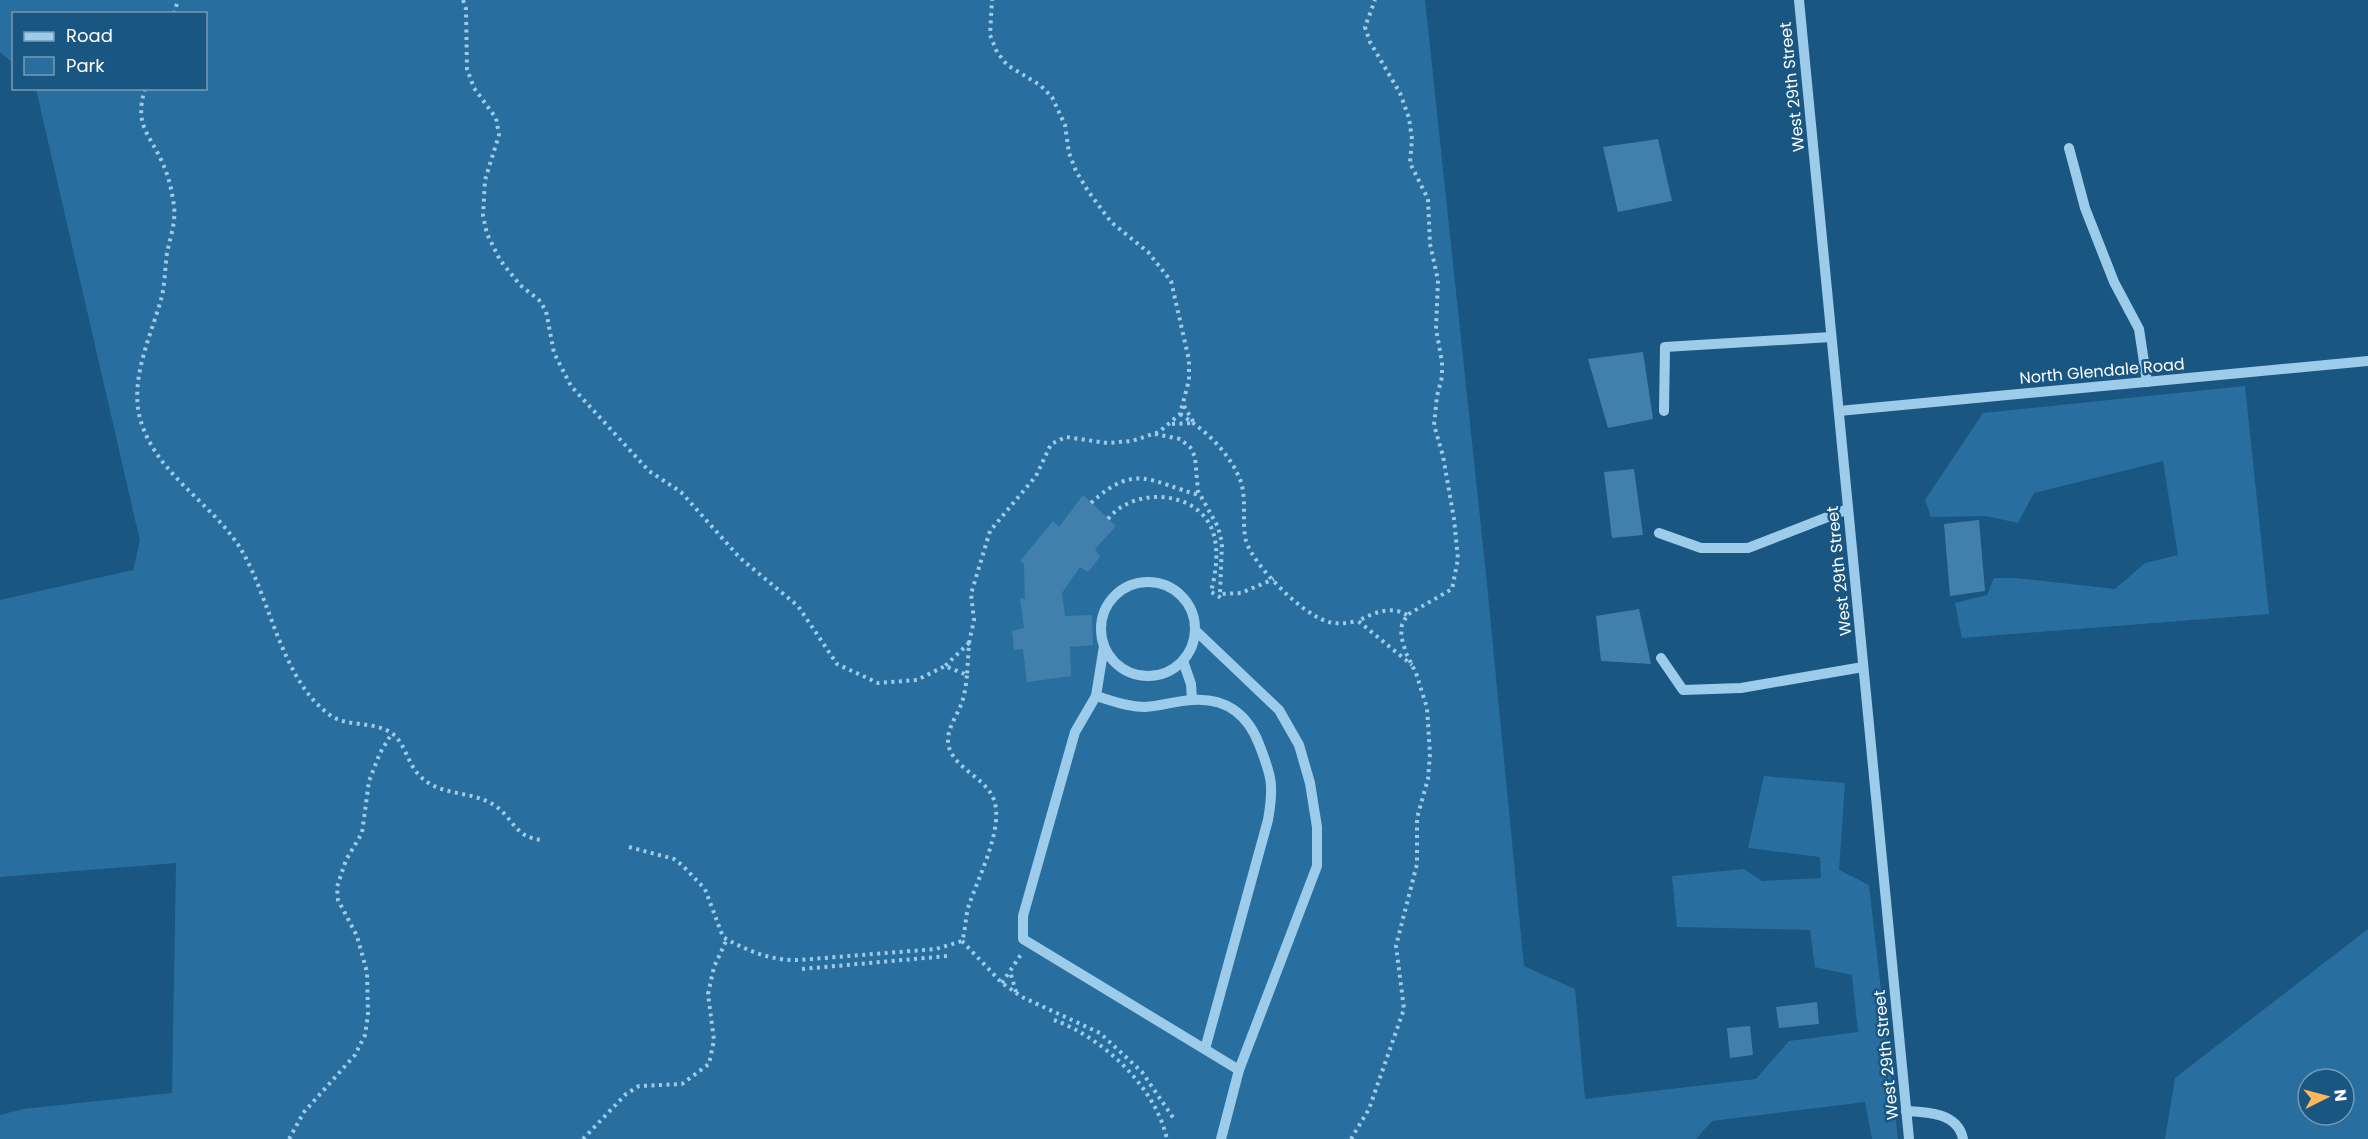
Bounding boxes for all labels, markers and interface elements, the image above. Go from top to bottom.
legend [12,12,207,90]
street label: West 29th Street [1774,21,1810,153]
text: Road [66,23,113,48]
text: Park [66,53,105,78]
street label: North Glendale Road [2018,352,2186,390]
street label: West 29th Street [1821,505,1857,637]
street label: West 29th Street [1868,989,1904,1121]
north arrow [2296,1067,2356,1127]
text: N [2328,1088,2352,1103]

